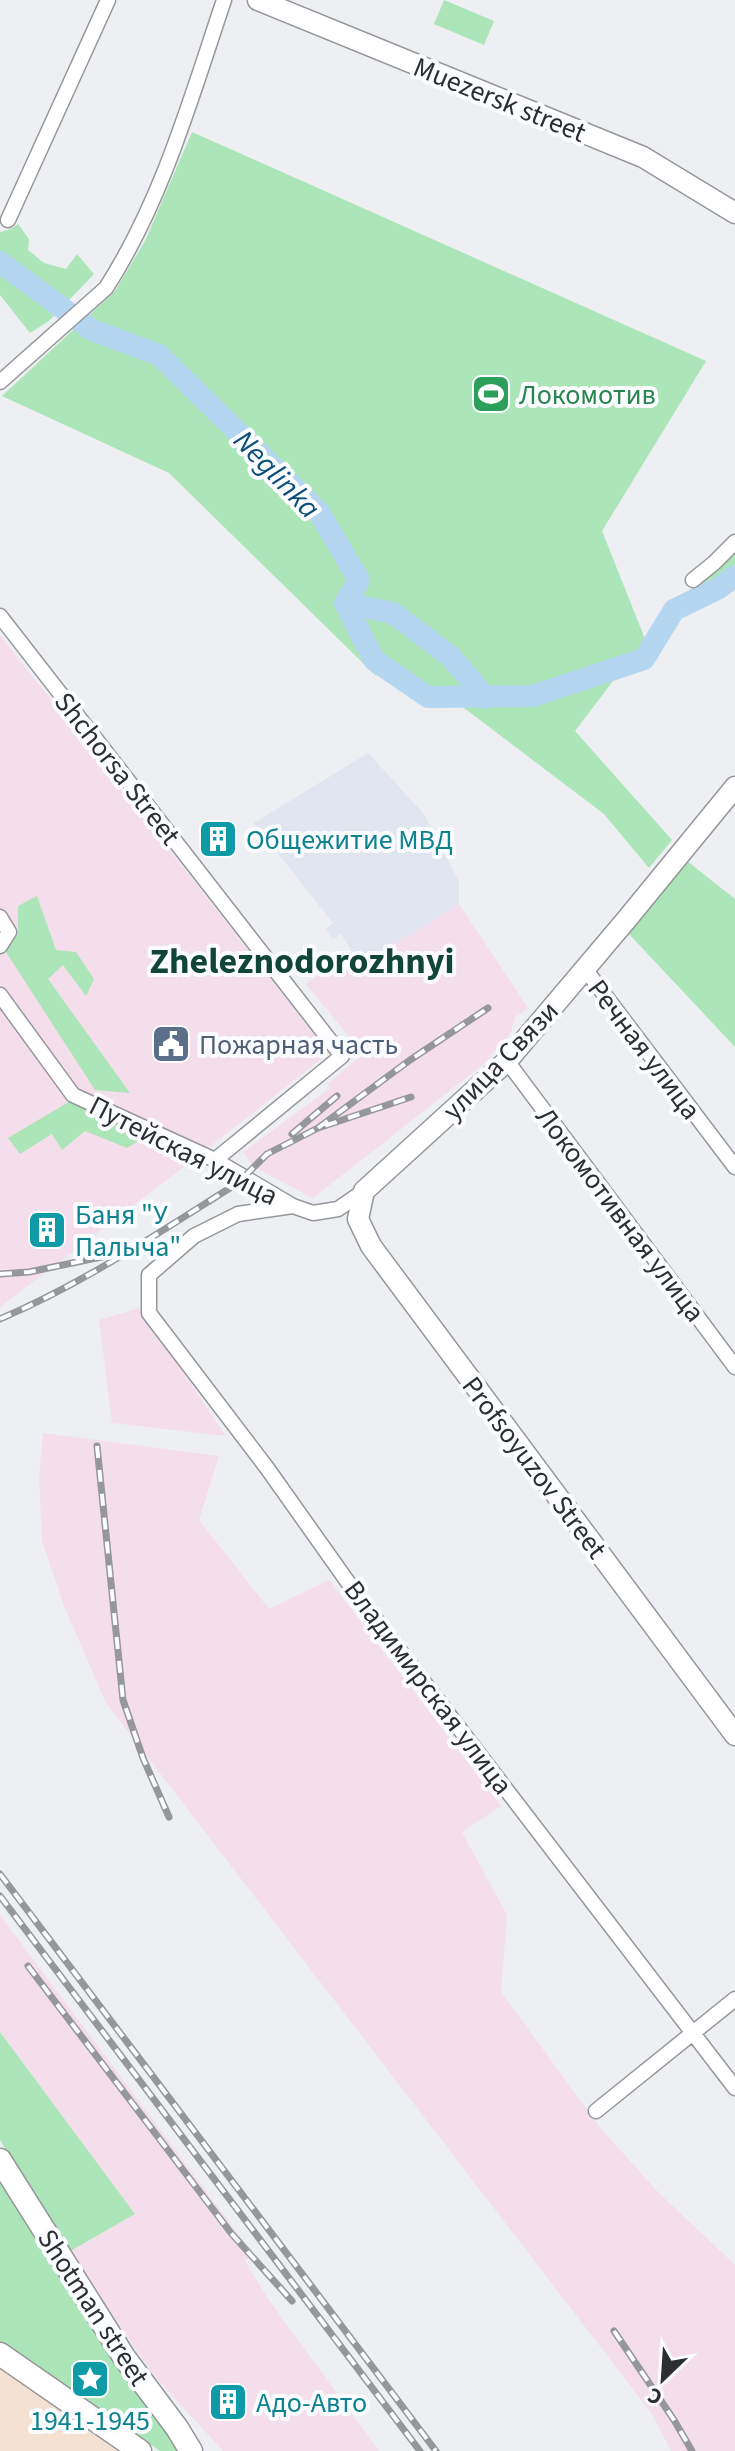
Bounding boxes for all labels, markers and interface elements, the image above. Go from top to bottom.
street label: Muezersk street [407,47,592,153]
sports icon: Локомотив [470,373,512,415]
place label: Локомотив [519,375,656,415]
water label: Neglinka [223,420,330,528]
street label: Shchorsa Street [45,684,190,854]
building icon: Общежитие МВД [197,818,239,860]
place label: Общежитие МВД [246,820,453,860]
district label: Zheleznodorozhnyi [150,936,454,987]
street label: Речная улица [578,971,710,1128]
street label: улица Связи [433,992,568,1129]
public building icon: Пожарная часть [150,1023,192,1065]
place label: Пожарная часть [199,1025,398,1065]
street label: Путейская улица [82,1086,285,1216]
street label: Локомотивная улица [526,1099,714,1330]
place label: Баня "У Палыча" [75,1195,181,1267]
building icon: Баня "У Палыча" [26,1209,68,1251]
street label: Profsoyuzov Street [452,1368,616,1568]
street label: Владимирская улица [334,1572,522,1803]
street label: Shotman street [27,2221,159,2394]
north arrow [623,2339,703,2419]
place icon: 1941-1945 [69,2358,111,2400]
text: С [642,2379,668,2413]
building icon: Адо-Авто [207,2381,249,2423]
place label: Адо-Авто [256,2383,367,2423]
place label: 1941-1945 [30,2401,150,2441]

